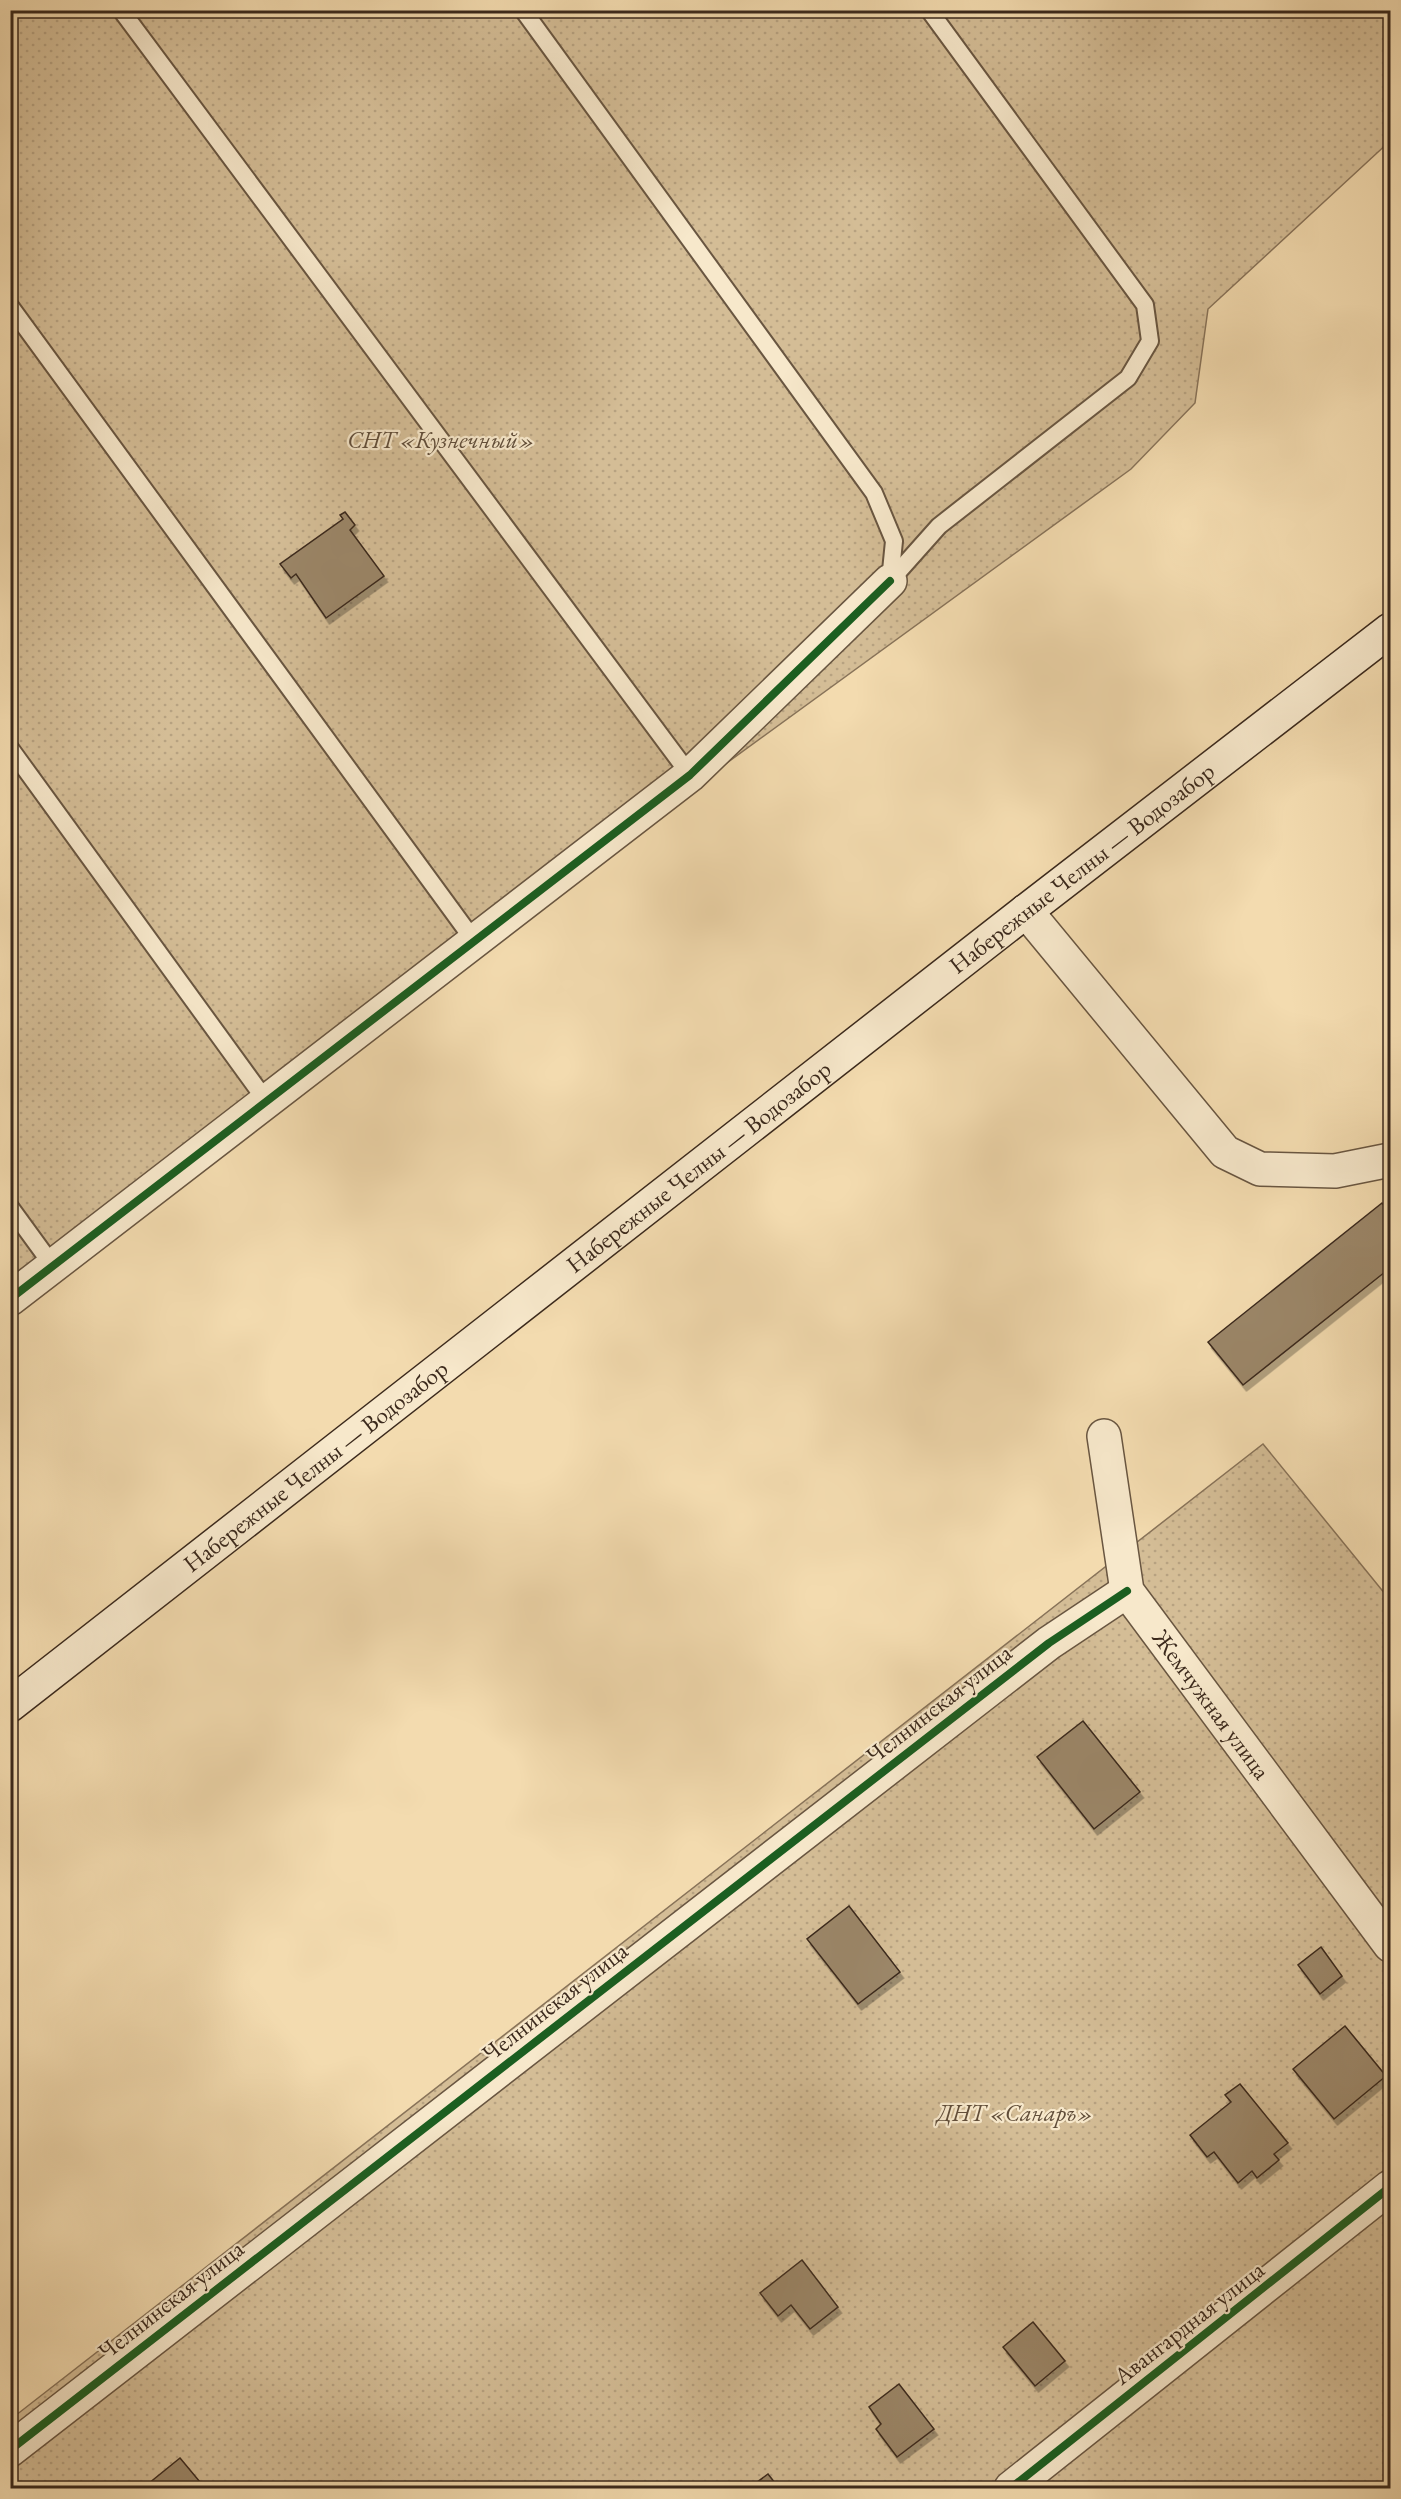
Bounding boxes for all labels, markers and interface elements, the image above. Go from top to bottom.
park label: СНТ «Кузнечный» [347,424,535,455]
street label: Набережные Челны — Водозабор [943,755,1221,980]
street label: Набережные Челны — Водозабор [560,1053,837,1280]
street label: Набережные Челны — Водозабор [177,1353,454,1579]
street label: Жемчужная улица [1145,1622,1278,1786]
street label: Челнинская улица [860,1637,1018,1770]
street label: Челнинская улица [476,1935,634,2068]
park label: ДНТ «Санаръ» [935,2097,1093,2128]
street label: Челнинская улица [92,2233,250,2366]
street label: Авангардная улица [1106,2254,1271,2392]

